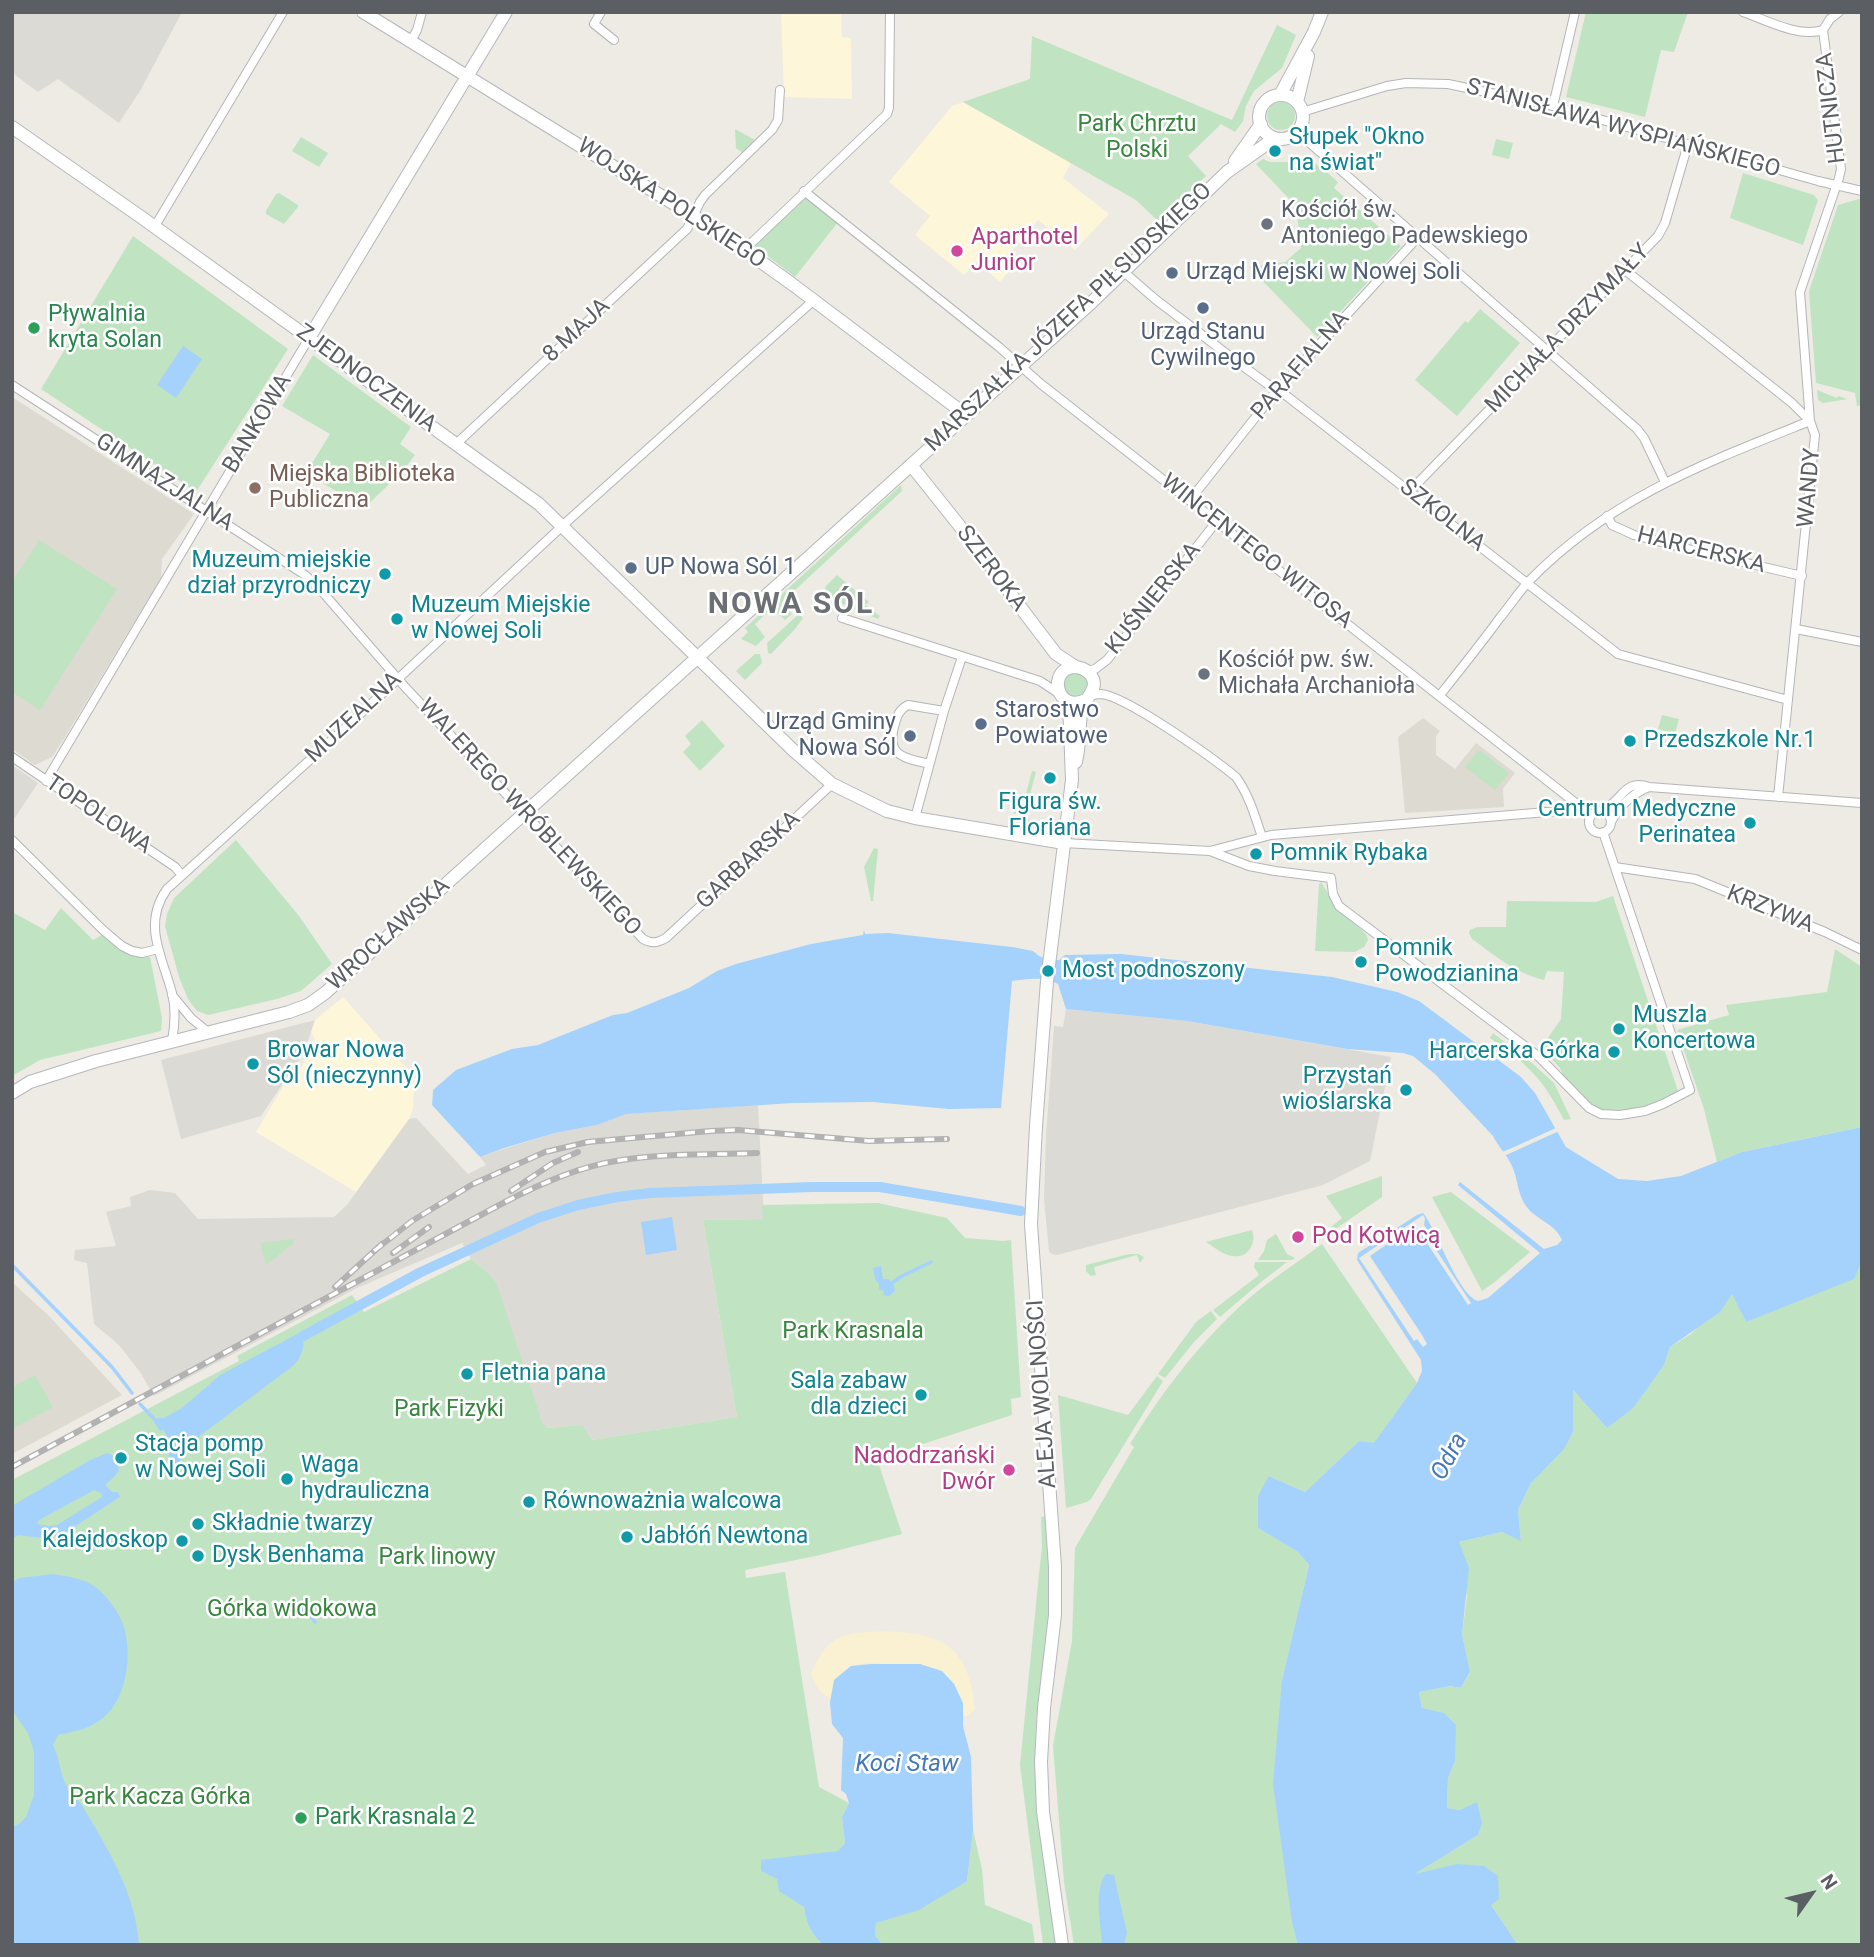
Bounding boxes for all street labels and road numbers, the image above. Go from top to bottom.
street label: HUTNICZA [1812,51,1852,165]
street label: STANISŁAWA WYSPIAŃSKIEGO [1463,74,1783,184]
street label: WOJSKA POLSKIEGO [572,133,770,275]
street label: MARSZAŁKA JÓZEFA PIŁSUDSKIEGO [920,178,1218,458]
street label: MICHAŁA DRZYMAŁY [1480,239,1656,419]
street label: 8 MAJA [538,293,616,369]
street label: PARAFIALNA [1246,306,1356,426]
street label: ZJEDNOCZENIA [291,319,441,439]
street label: BANKOWA [218,370,298,478]
street label: GIMNAZJALNA [90,428,238,538]
street label: WANDY [1793,447,1827,529]
street label: WINCENTEGO WITOSA [1155,469,1357,635]
street label: SZKOLNA [1394,474,1490,558]
street label: SZEROKA [950,521,1032,617]
street label: HARCERSKA [1634,522,1768,580]
street label: KUŚNIERSKA [1100,537,1208,661]
street label: MUZEALNA [300,667,408,769]
street label: WALEREGO WRÓBLEWSKIEGO [412,694,646,942]
street label: TOPOLOWA [40,769,156,861]
street label: GARBARSKA [692,806,806,916]
street label: WROCŁAWSKA [322,873,456,997]
street label: KRZYWA [1722,880,1818,940]
street label: ALEJA WOLNOŚCI [1023,1299,1063,1489]

